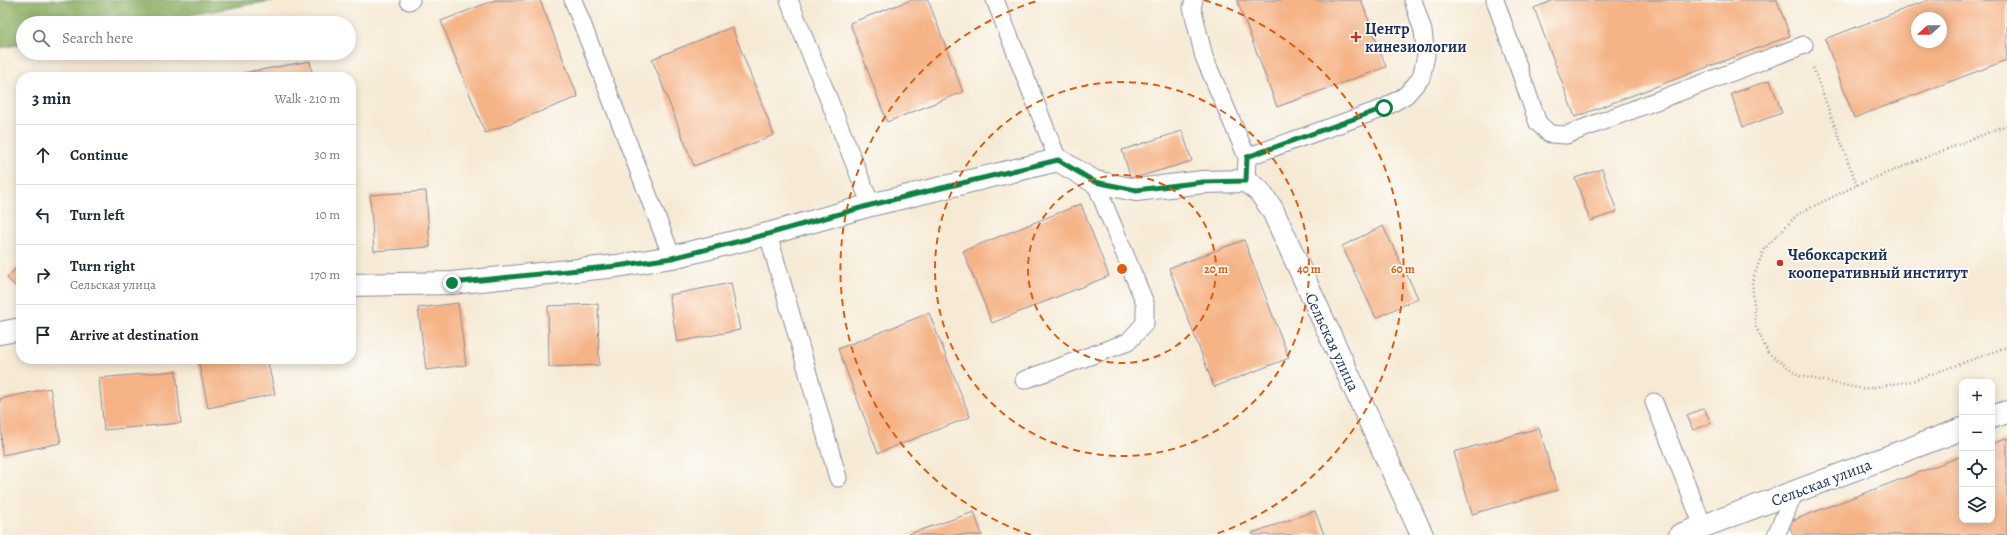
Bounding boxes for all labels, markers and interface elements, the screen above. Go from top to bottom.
north arrow [1911,12,1947,48]
search box [16,16,356,60]
place label: Центр кинезиологии [1365,18,1467,58]
icon: search [30,27,52,49]
text: Search here [62,28,133,48]
marker: Центр кинезиологии [1350,31,1362,43]
text: 3 min [32,87,71,110]
text: Walk · 210 m [275,90,340,107]
route start [1375,99,1393,117]
icon: ahead [32,144,54,166]
text: Continue [70,145,128,165]
text: 30 m [314,146,340,163]
icon: left [32,204,54,226]
text: Turn left [70,205,125,225]
text: 10 m [315,206,340,223]
place label: Чебоксарский кооперативный институт [1788,244,1969,284]
text: Turn right [70,256,135,276]
marker: Чебоксарский кооперативный институт [1775,258,1785,268]
text: 20 m [1204,261,1228,277]
text: 40 m [1297,261,1321,277]
text: 60 m [1391,261,1415,277]
centre of rings [1115,262,1129,276]
icon: right [32,264,54,286]
text: 170 m [310,266,340,283]
route end [443,274,461,292]
text: Сельская улица [70,276,156,293]
street label: Сельская улица [1300,290,1365,396]
icon: arrive [32,324,54,346]
text: Arrive at destination [70,325,199,345]
map controls [1959,379,1995,523]
button: + [1959,379,1995,415]
button: − [1959,415,1995,451]
button: locate [1959,451,1995,487]
street label: Сельская улица [1768,453,1875,512]
button: layers [1959,487,1995,523]

